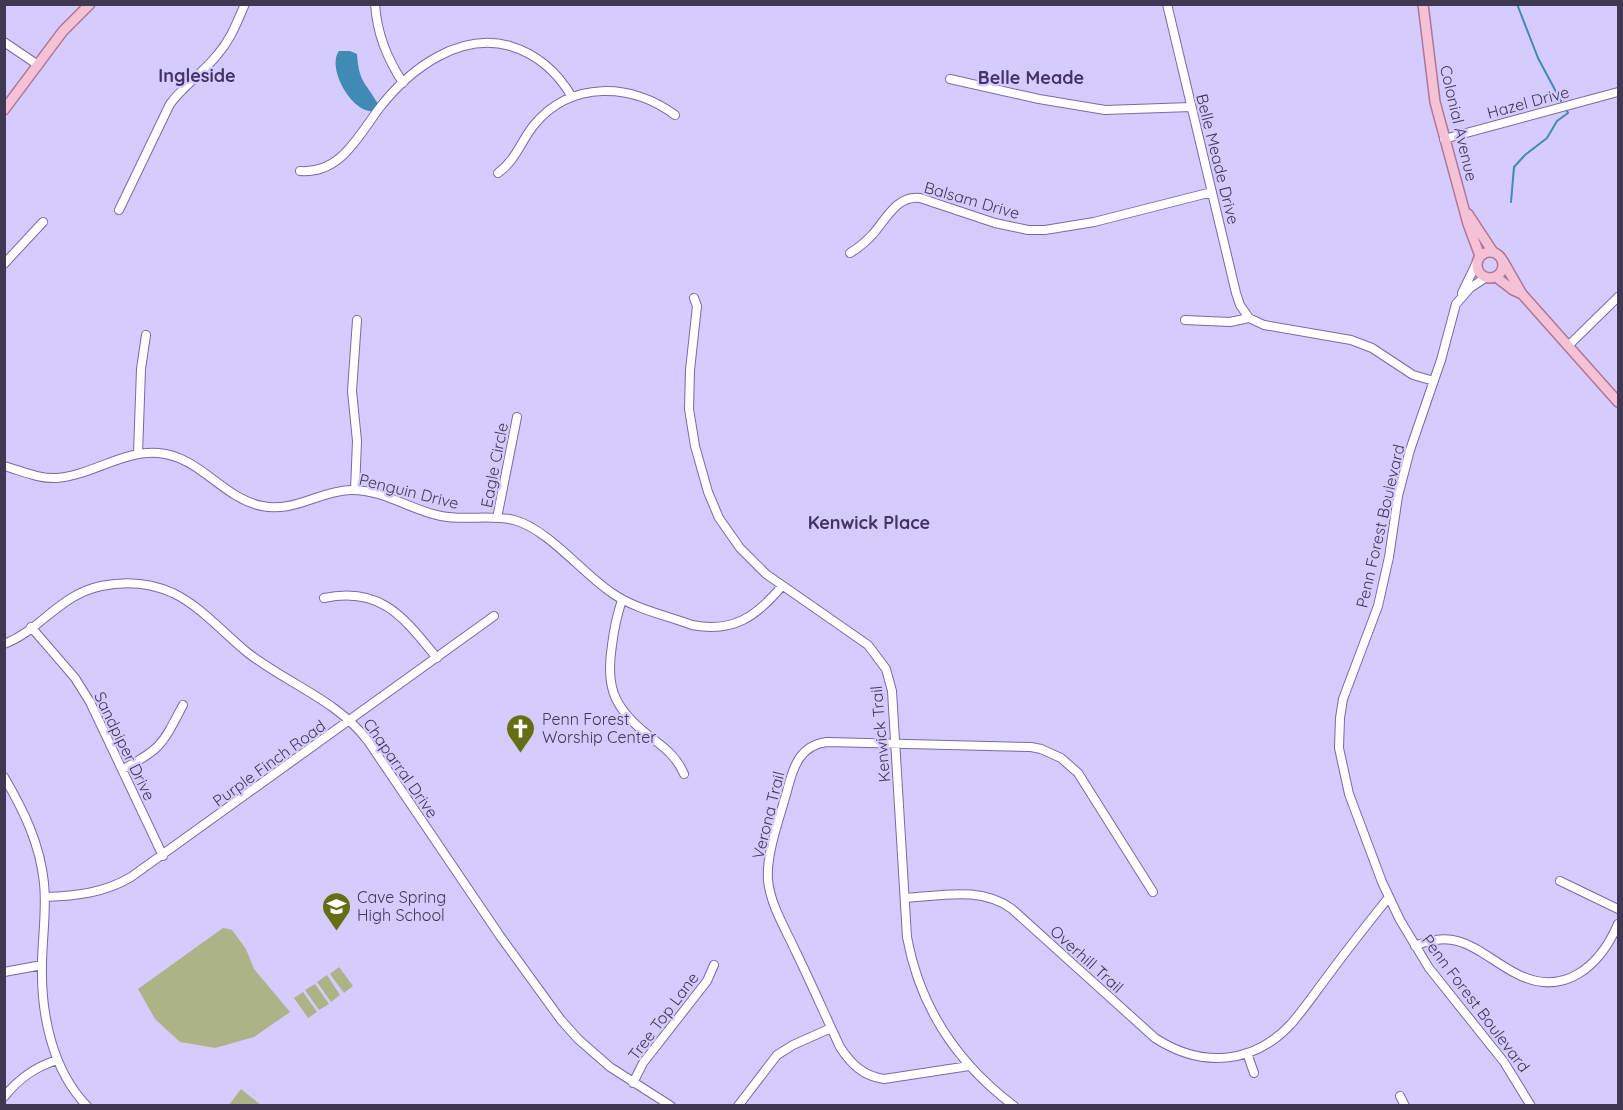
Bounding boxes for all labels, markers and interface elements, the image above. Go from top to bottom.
street label: Colonial Avenue [1436,63,1482,183]
district label: Ingleside [158,64,236,87]
district label: Belle Meade [978,66,1084,89]
street label: Hazel Drive [1485,81,1571,123]
street label: Belle Meade Drive [1192,92,1244,226]
street label: Balsam Drive [922,177,1022,223]
street label: Eagle Circle [476,421,512,509]
street label: Penn Forest Boulevard [1351,442,1409,610]
street label: Penguin Drive [357,469,461,513]
district label: Kenwick Place [808,511,930,534]
street label: Kenwick Trail [866,685,894,783]
street label: Sandpiper Drive [90,688,160,804]
place label: Penn Forest Worship Center [542,709,656,747]
church icon: Penn Forest Worship Center [505,712,537,754]
street label: Chaparral Drive [359,714,443,822]
street label: Purple Finch Road [209,715,329,811]
street label: Verona Trail [747,769,789,861]
place label: Cave Spring High School [357,887,446,925]
school or university icon: Cave Spring High School [320,890,352,932]
street label: Overhill Trail [1046,921,1128,997]
street label: Penn Forest Boulevard [1418,930,1534,1076]
street label: Tree Top Lane [623,968,703,1064]

